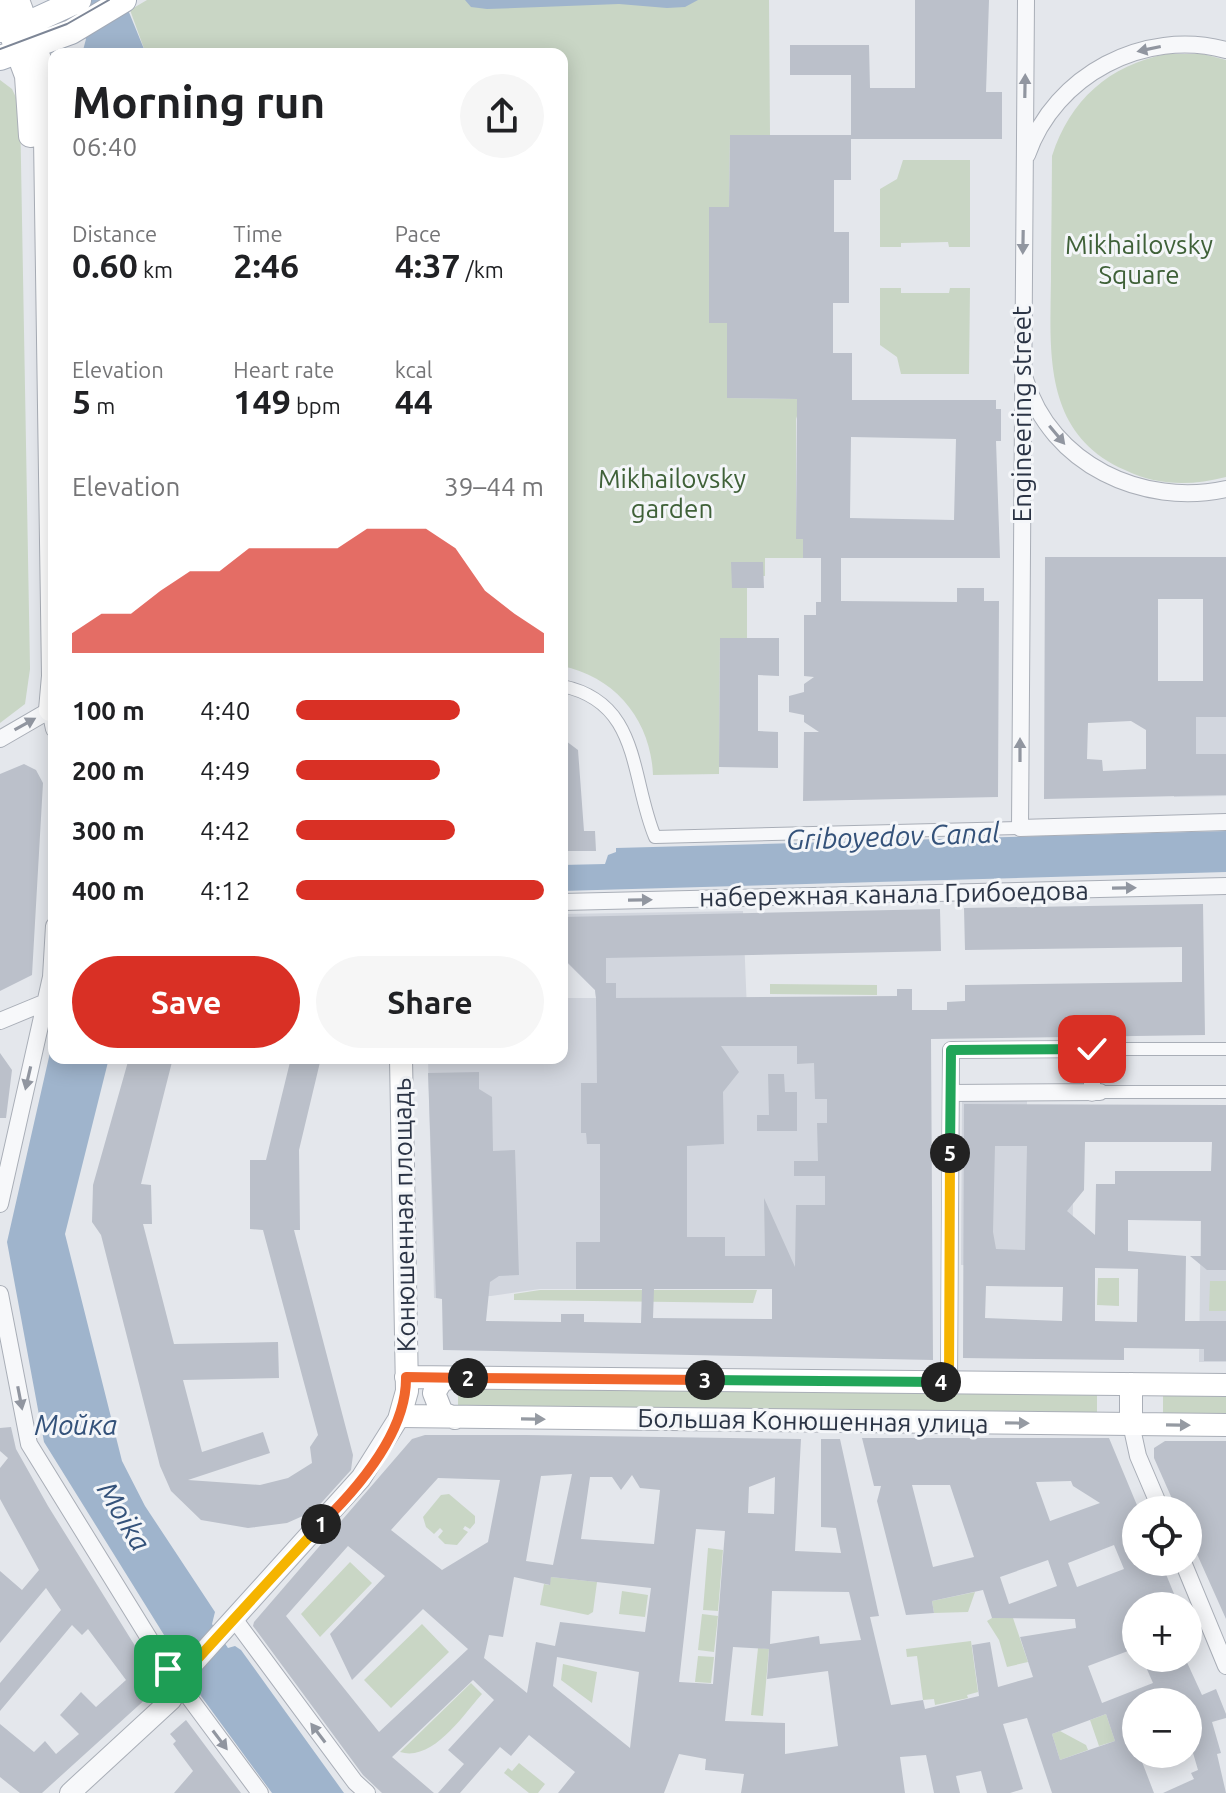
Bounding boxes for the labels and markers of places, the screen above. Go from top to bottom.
pin [1058,1015,1126,1083]
pin: 5 [930,1133,970,1173]
pin: 2 [448,1358,488,1398]
pin: 3 [685,1360,725,1400]
pin: 4 [921,1362,961,1402]
pin: 1 [301,1504,341,1544]
pin [134,1635,202,1703]

